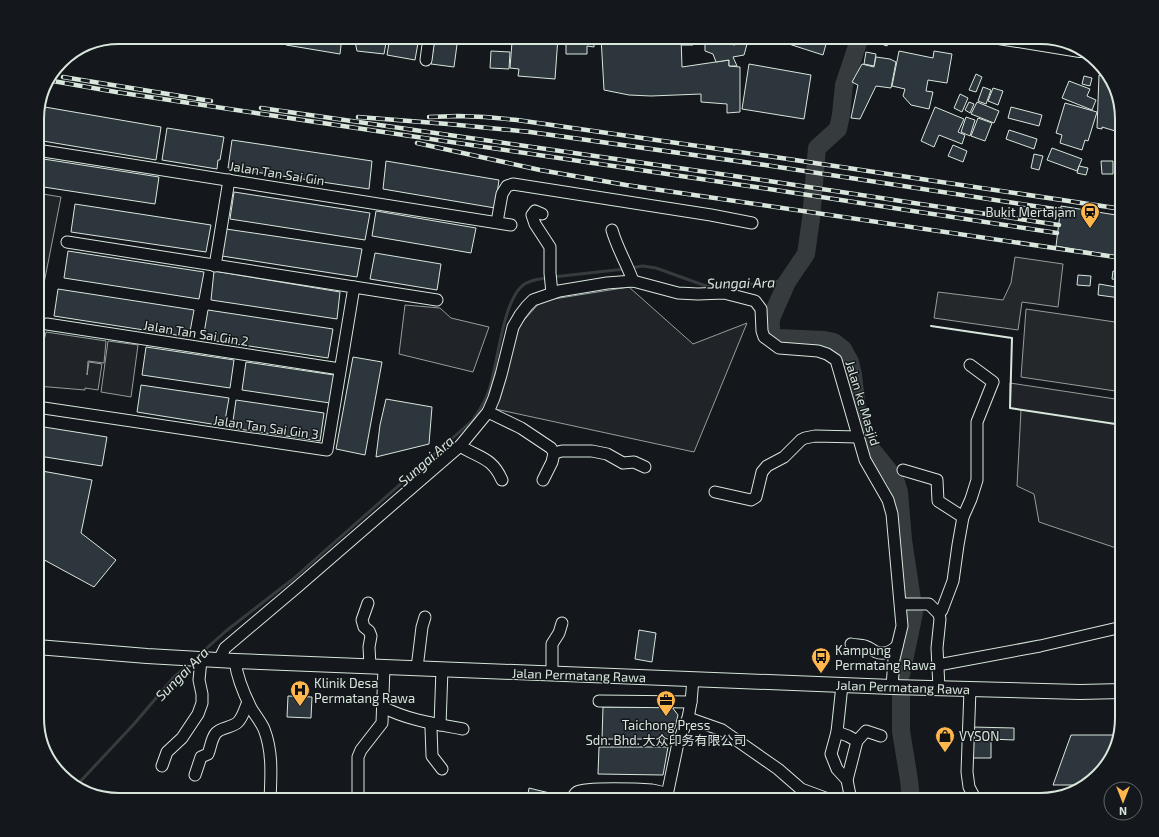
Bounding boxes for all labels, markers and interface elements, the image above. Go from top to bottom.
street label: Jalan Tan Sai Gin [228,158,326,188]
station icon: Bukit Mertajam [1079,201,1101,229]
place label: Bukit Mertajam [985,204,1076,220]
water label: Sungai Ara [707,273,775,292]
street label: Jalan Tan Sai Gin 2 [142,317,250,349]
street label: Jalan ke Masjid [842,358,884,448]
street label: Jalan Tan Sai Gin 3 [212,412,320,442]
water label: Sungai Ara [394,432,457,489]
place label: Kampung Permatang Rawa [835,642,936,673]
water label: Sungai Ara [151,643,212,704]
bus stop icon: Kampung Permatang Rawa [810,646,832,674]
street label: Jalan Permatang Rawa [512,665,646,685]
place label: Klinik Desa Permatang Rawa [314,675,415,706]
street label: Jalan Permatang Rawa [836,677,970,697]
hospital icon: Klinik Desa Permatang Rawa [289,679,311,707]
office icon: Taichong Press Sdn. Bhd. 大众印务有限公司 [655,689,677,717]
place label: Taichong Press Sdn. Bhd. 大众印务有限公司 [585,717,747,748]
shop icon: VYSON [934,725,956,753]
place label: VYSON [959,728,999,744]
north arrow [1103,781,1143,821]
text: N [1119,805,1127,818]

